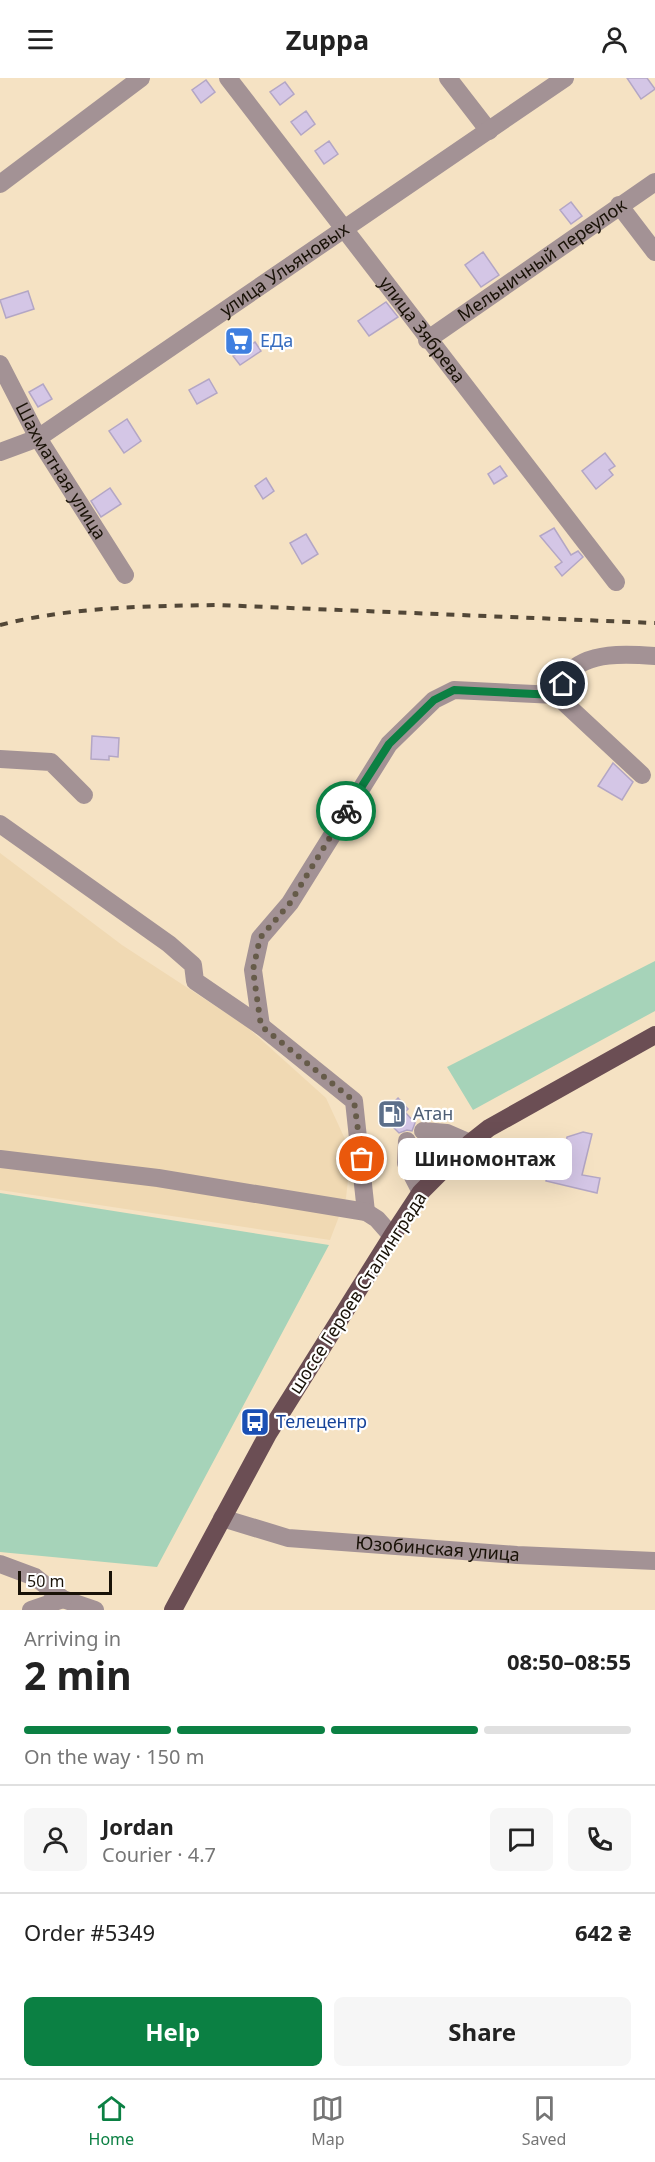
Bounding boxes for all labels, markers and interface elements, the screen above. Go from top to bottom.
text: Zuppa [286,21,369,58]
icon: menu [24,23,57,56]
icon: person [598,23,631,56]
street label: Мельничный переулок [452,192,631,326]
street label: улица Ульяновых [215,216,354,321]
street label: улица Зябрева [374,271,471,387]
supermarket icon: ЕДа [223,325,255,357]
place label: ЕДа [260,328,293,352]
street label: Шахматная улица [11,398,112,544]
pin [537,658,588,709]
icon: home [546,667,579,700]
courier [316,781,376,841]
icon: bike [330,795,363,828]
fuel station icon: Атан [376,1098,408,1130]
place label: Атан [413,1101,453,1125]
pin [336,1133,387,1184]
callout: Шиномонтаж [398,1138,572,1180]
icon: bag [345,1142,378,1175]
text: Шиномонтаж [414,1145,556,1172]
street label: шоссе Героев Сталинграда [283,1187,431,1398]
bus stop icon: Телецентр [239,1406,271,1438]
place label: Телецентр [276,1409,367,1433]
street label: Юзобинская улица [355,1530,521,1566]
scale bar [18,1568,112,1596]
text: 50 m [27,1570,64,1592]
text: Arriving in [24,1625,121,1652]
text: 08:50–08:55 [507,1646,631,1676]
text: 2 min [24,1648,131,1701]
text: On the way · 150 m [24,1743,204,1770]
button: person [24,1808,87,1871]
button: chat [490,1808,553,1871]
button: phone [568,1808,631,1871]
text: Jordan [102,1811,174,1841]
text: Courier · 4.7 [102,1841,216,1868]
text: Order #5349 [24,1917,155,1947]
text: 642 ₴ [575,1917,631,1947]
button: Help [24,1997,322,2066]
button: Share [334,1997,631,2066]
tab: Home [89,2092,134,2150]
tab: Map [311,2092,345,2150]
tab: Saved [522,2092,566,2150]

